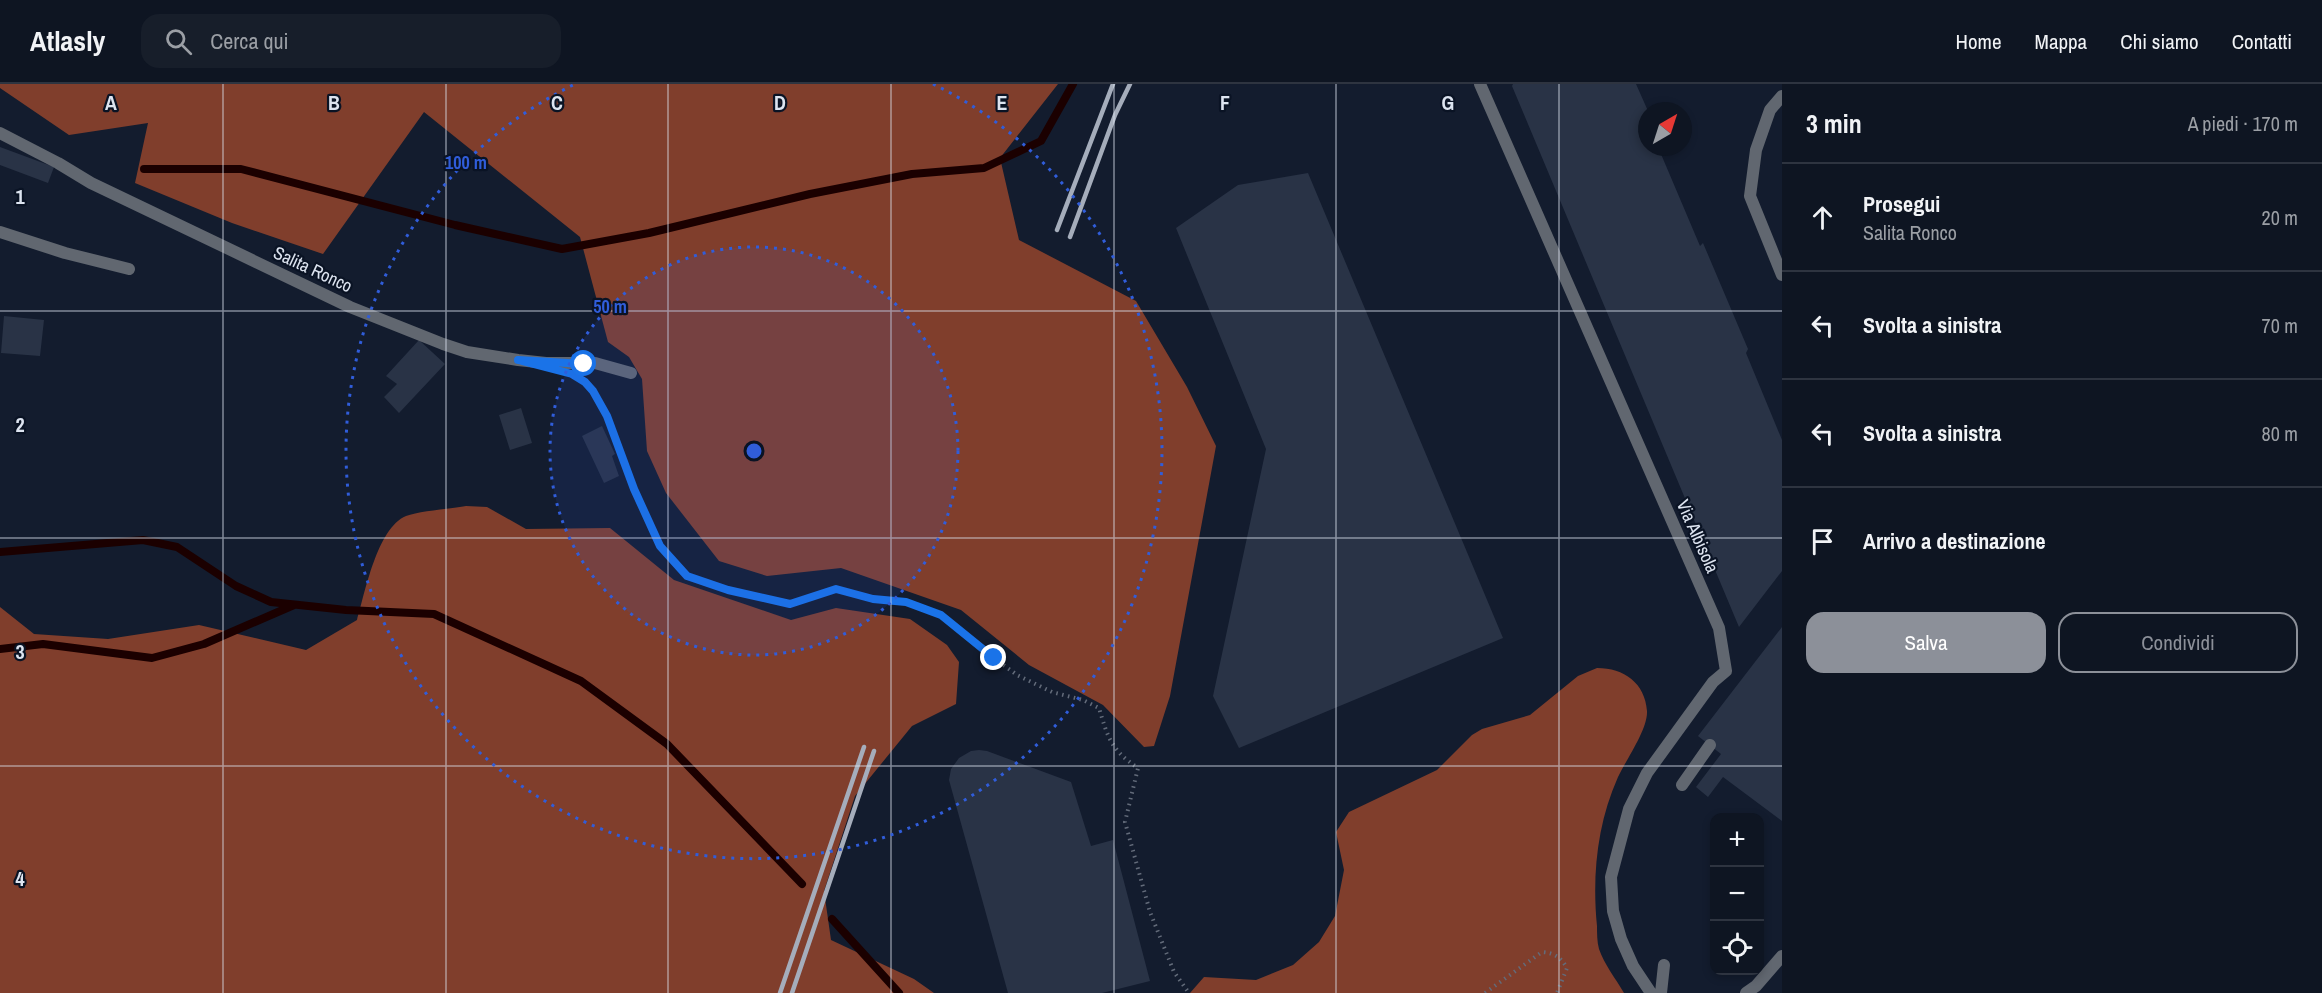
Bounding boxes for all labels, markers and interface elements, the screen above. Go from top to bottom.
search box [141,14,561,68]
text: Atlasly [30,22,105,60]
icon: search [162,25,195,58]
text: Cerca qui [210,26,289,56]
text: Home [1956,27,2002,56]
text: Mappa [2035,27,2087,56]
text: Chi siamo [2120,27,2199,56]
text: Contatti [2232,27,2292,56]
text: A [105,89,117,116]
text: B [328,89,340,116]
text: C [551,89,563,116]
text: D [774,89,786,116]
text: E [997,89,1008,116]
text: F [1220,89,1230,116]
text: G [1442,89,1454,116]
north arrow [1638,102,1692,156]
text: 3 min [1806,106,1862,141]
text: A piedi · 170 m [2188,110,2298,137]
text: 100 m [445,150,487,175]
text: 1 [15,183,25,210]
text: Prosegui [1863,189,1940,219]
icon: ahead [1806,201,1839,234]
text: 20 m [2262,204,2298,231]
text: Salita Ronco [1863,219,1957,246]
street label: Salita Ronco [269,240,357,298]
text: 50 m [593,294,627,319]
icon: left [1806,309,1839,342]
text: Svolta a sinistra [1863,310,2001,340]
text: 70 m [2262,312,2298,339]
route start [570,350,596,376]
text: 2 [15,411,25,438]
icon: left [1806,417,1839,450]
text: Svolta a sinistra [1863,418,2001,448]
text: 80 m [2262,420,2298,447]
centre of rings [744,441,764,461]
street label: Via Albisola [1671,495,1725,577]
icon: arrive [1806,525,1839,558]
text: Arrivo a destinazione [1863,526,2045,556]
button: Salva [1806,612,2046,673]
button: Condividi [2058,612,2298,673]
text: 3 [15,638,25,665]
route end [980,644,1006,670]
map controls [1710,813,1764,975]
button: + [1710,813,1764,867]
text: 4 [15,865,25,892]
button: − [1710,867,1764,921]
button: locate [1710,921,1764,975]

